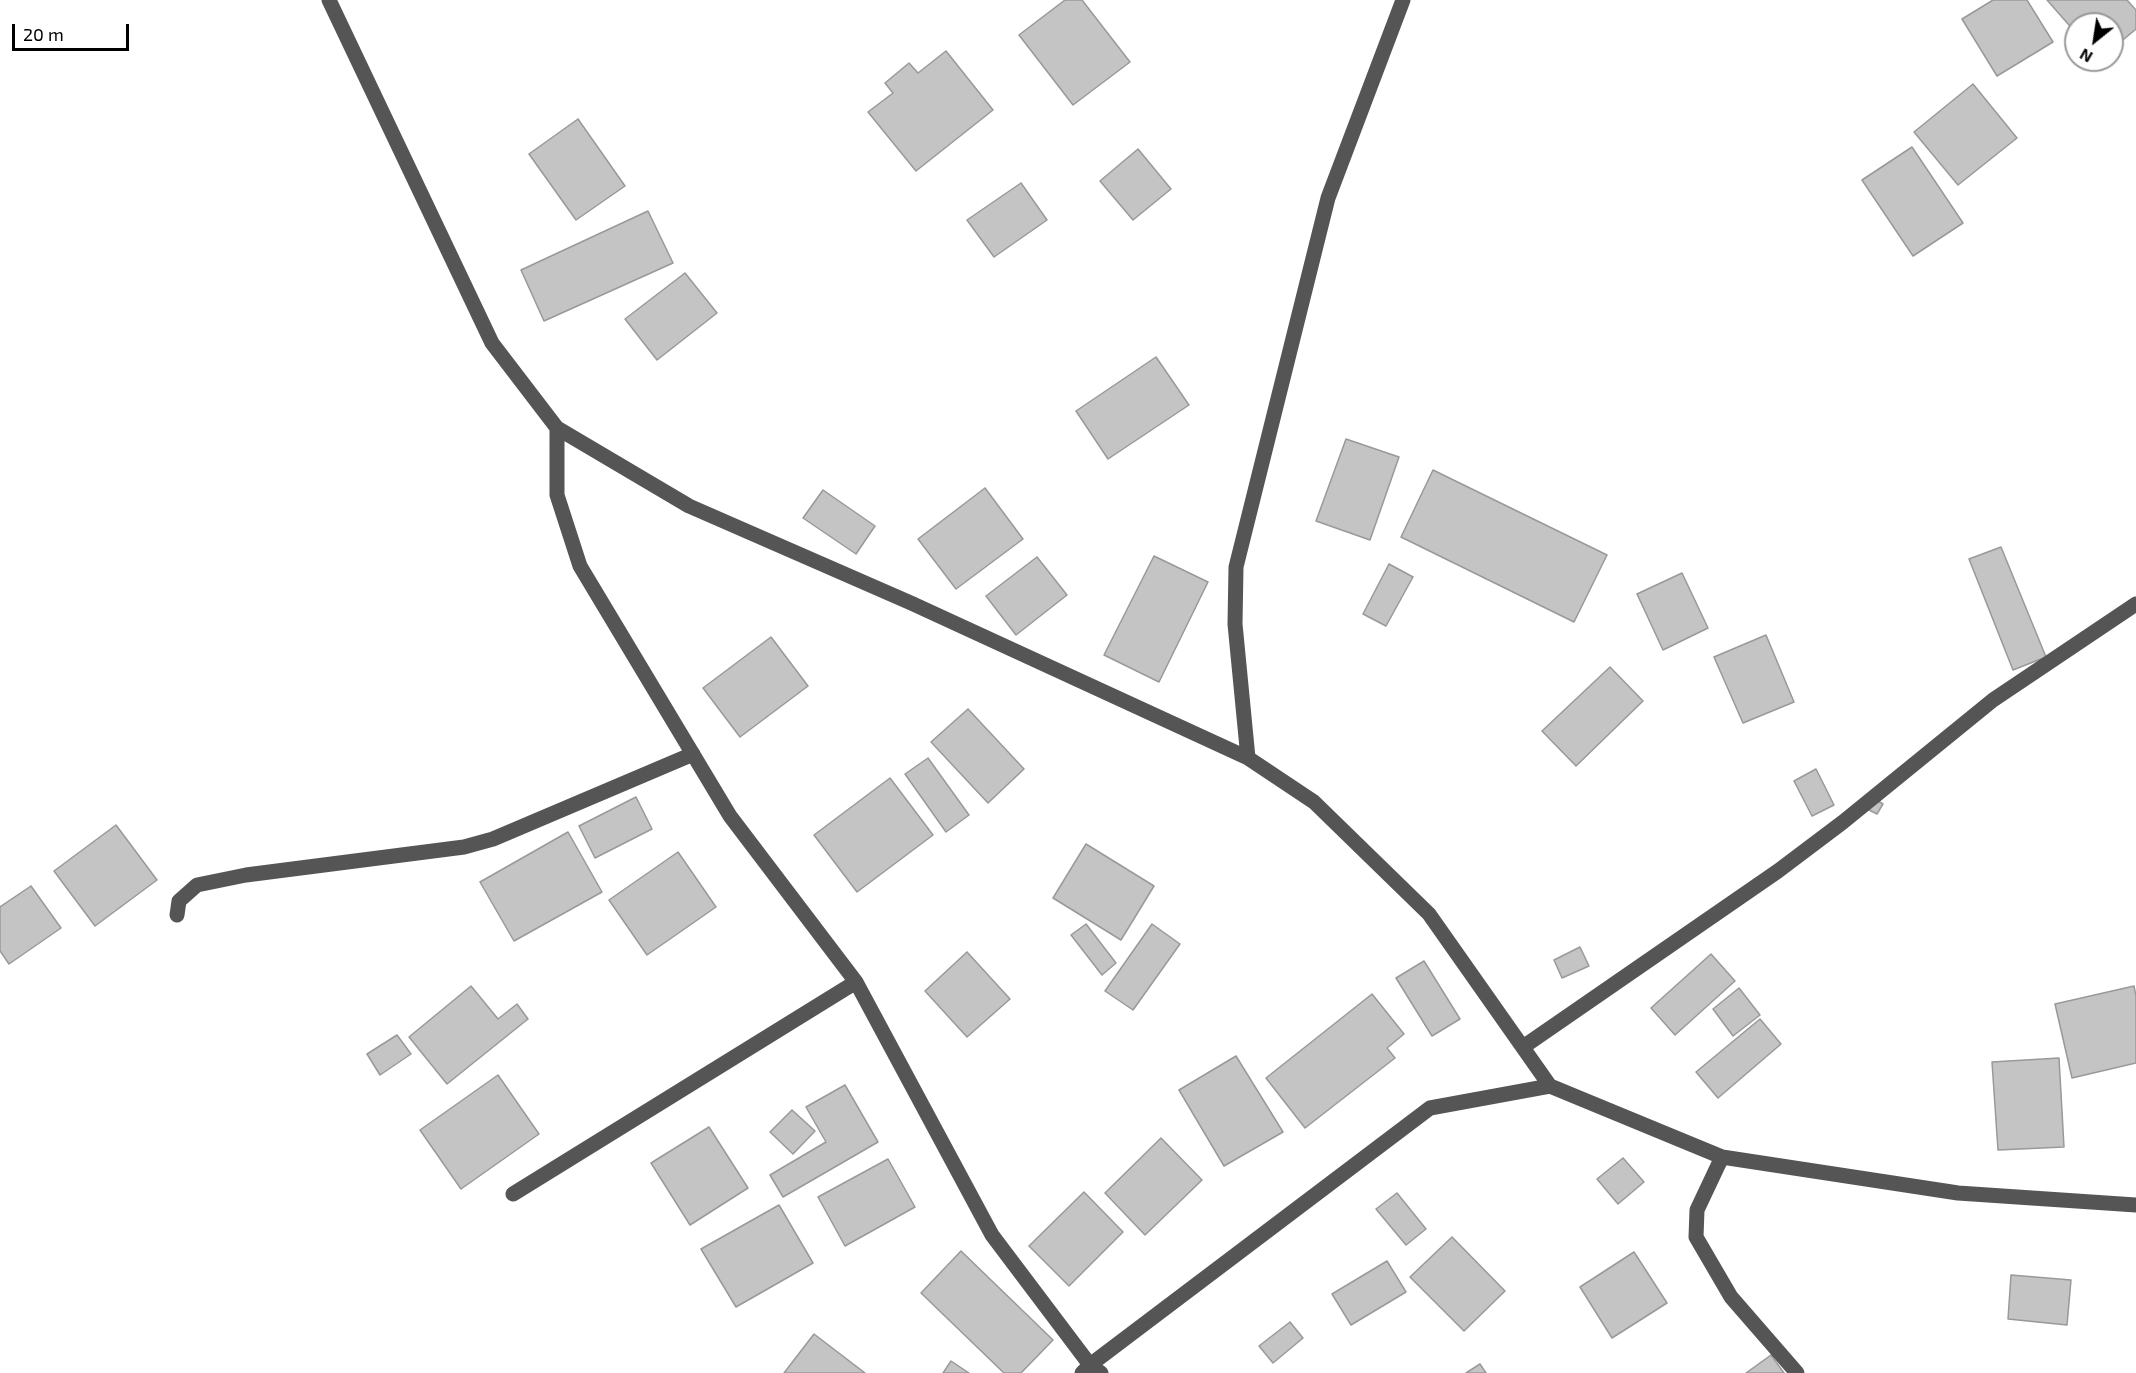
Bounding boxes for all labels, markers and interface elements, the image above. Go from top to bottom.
scale bar [15,12,132,50]
north arrow [2064,12,2124,72]
text: 20 m [23,23,64,45]
text: N [2076,45,2096,67]

